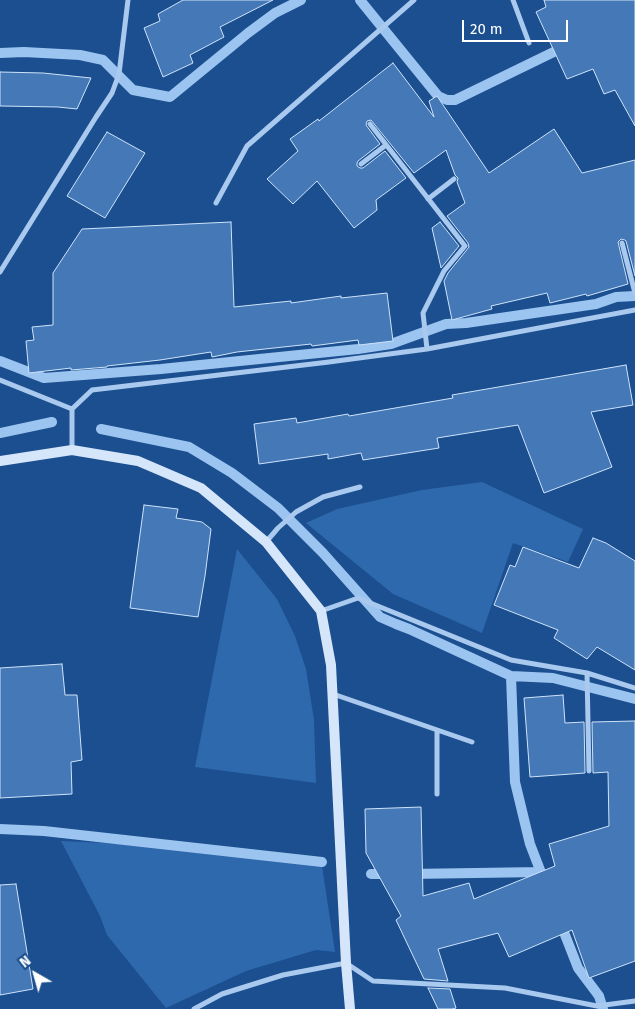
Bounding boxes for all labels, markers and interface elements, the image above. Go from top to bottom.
scale bar [465,10,571,42]
text: 20 m [470,20,503,38]
north arrow [10,949,60,999]
text: N [17,952,34,971]

